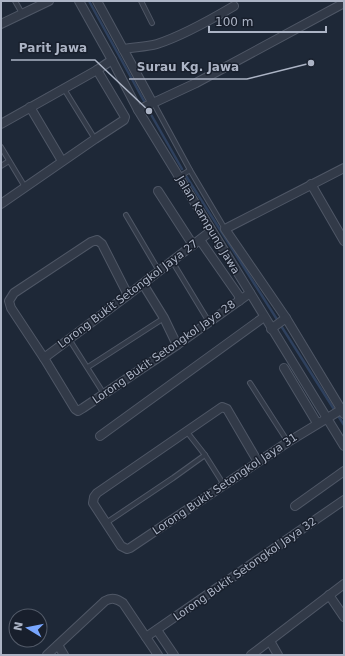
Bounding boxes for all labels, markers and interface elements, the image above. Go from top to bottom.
scale bar [209,8,326,34]
text: 100 m [215,15,253,29]
callout: Parit Jawa [11,36,95,60]
text: Parit Jawa [19,41,87,55]
callout: Surau Kg. Jawa [129,55,247,79]
text: Surau Kg. Jawa [137,60,239,74]
street label: Jalan Kampung Jawa [173,173,242,276]
street label: Lorong Bukit Setongkol Jaya 27 [56,237,200,351]
street label: Lorong Bukit Setongkol Jaya 28 [90,297,238,407]
street label: Lorong Bukit Setongkol Jaya 31 [150,431,300,537]
street label: Lorong Bukit Setongkol Jaya 32 [171,514,319,624]
north arrow [8,608,48,648]
text: N [11,621,26,632]

